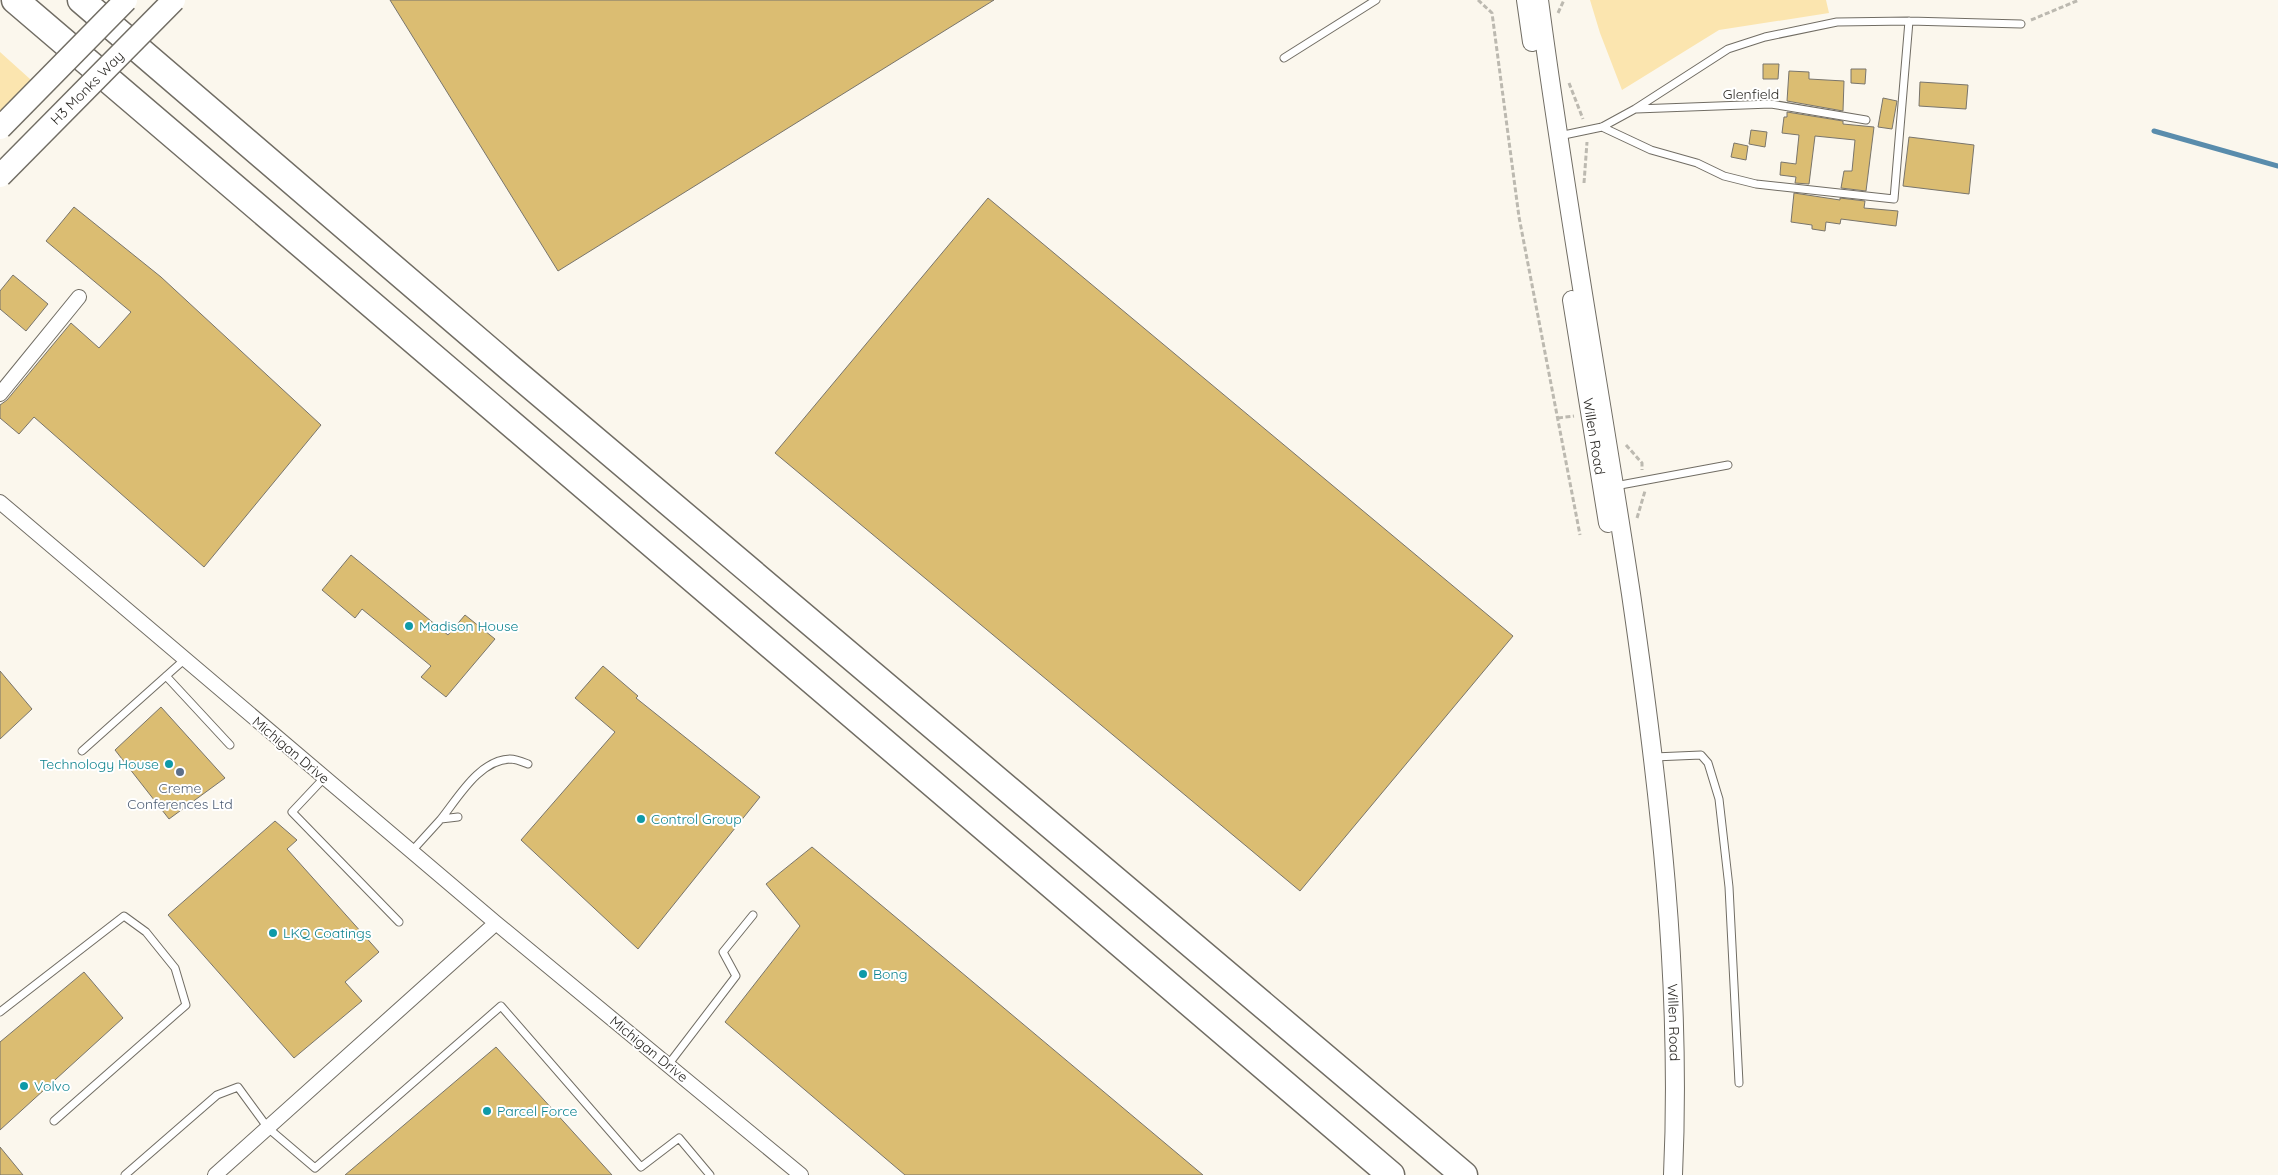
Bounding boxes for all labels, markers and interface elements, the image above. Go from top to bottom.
street label: H3 Monks Way [47,47,128,129]
street label: Glenfield [1723,85,1779,103]
street label: Willen Road [1579,397,1609,476]
place label: Madison House [419,617,519,635]
marker: Madison House [403,620,415,632]
street label: Michigan Drive [249,712,333,788]
place label: Technology House [40,755,159,773]
marker: Technology House [163,758,175,770]
marker: Creme Conferences Ltd [174,766,186,778]
place label: Creme Conferences Ltd [127,779,233,813]
place label: Control Group [651,810,742,828]
marker: Control Group [635,813,647,825]
place label: LKQ Coatings [283,924,371,942]
marker: LKQ Coatings [267,927,279,939]
place label: Bong [873,965,907,983]
marker: Bong [857,968,869,980]
street label: Willen Road [1664,983,1684,1061]
street label: Michigan Drive [606,1012,692,1086]
place label: Volvo [34,1077,70,1095]
marker: Volvo [18,1080,30,1092]
place label: Parcel Force [497,1102,578,1120]
marker: Parcel Force [481,1105,493,1117]

